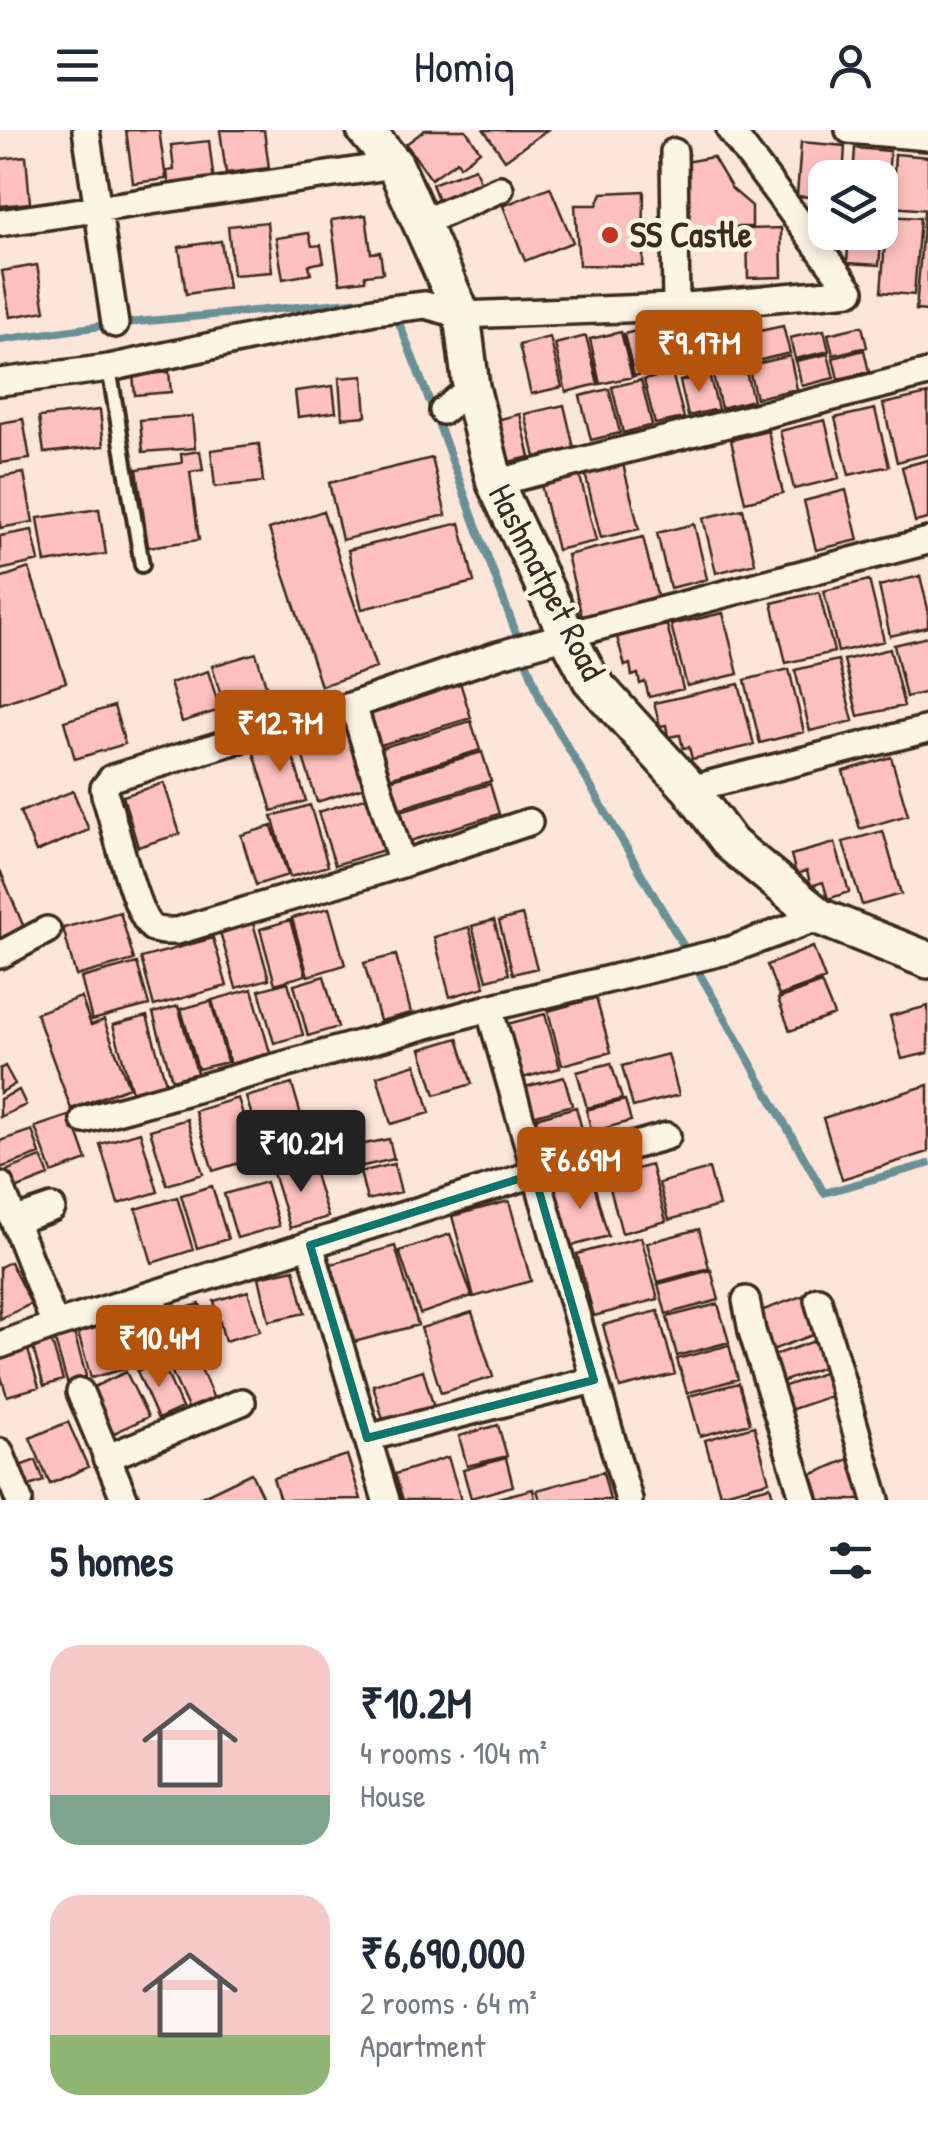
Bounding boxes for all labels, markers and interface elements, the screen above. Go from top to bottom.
text: Homiq [414,35,514,96]
icon: menu [50,38,105,93]
icon: person [823,38,878,93]
map controls [808,160,898,250]
button: layers [808,160,898,250]
place label: SS Castle [630,211,752,258]
marker: SS Castle [599,224,621,246]
pin: ₹9.17M [618,310,780,395]
text: ₹9.17M [657,321,741,364]
street label: Hashmatpet Road [478,476,617,688]
pin: ₹12.7M [199,690,361,775]
text: ₹12.7M [237,701,323,744]
pin: ₹10.2M [220,1110,382,1195]
text: ₹10.2M [258,1121,344,1164]
pin: ₹6.69M [499,1127,661,1212]
text: ₹6.69M [539,1138,621,1181]
pin: ₹10.4M [78,1305,240,1390]
text: ₹10.4M [118,1316,200,1359]
text: 5 homes [50,1532,173,1589]
icon: filters [823,1533,878,1588]
text: ₹10.2M [360,1674,472,1731]
icon: home [130,1685,250,1805]
text: 4 rooms · 104 m² [360,1731,547,1774]
text: House [360,1774,426,1817]
text: ₹6,690,000 [360,1924,525,1981]
icon: home [130,1935,250,2055]
text: 2 rooms · 64 m² [360,1981,537,2024]
text: Apartment [360,2024,485,2067]

